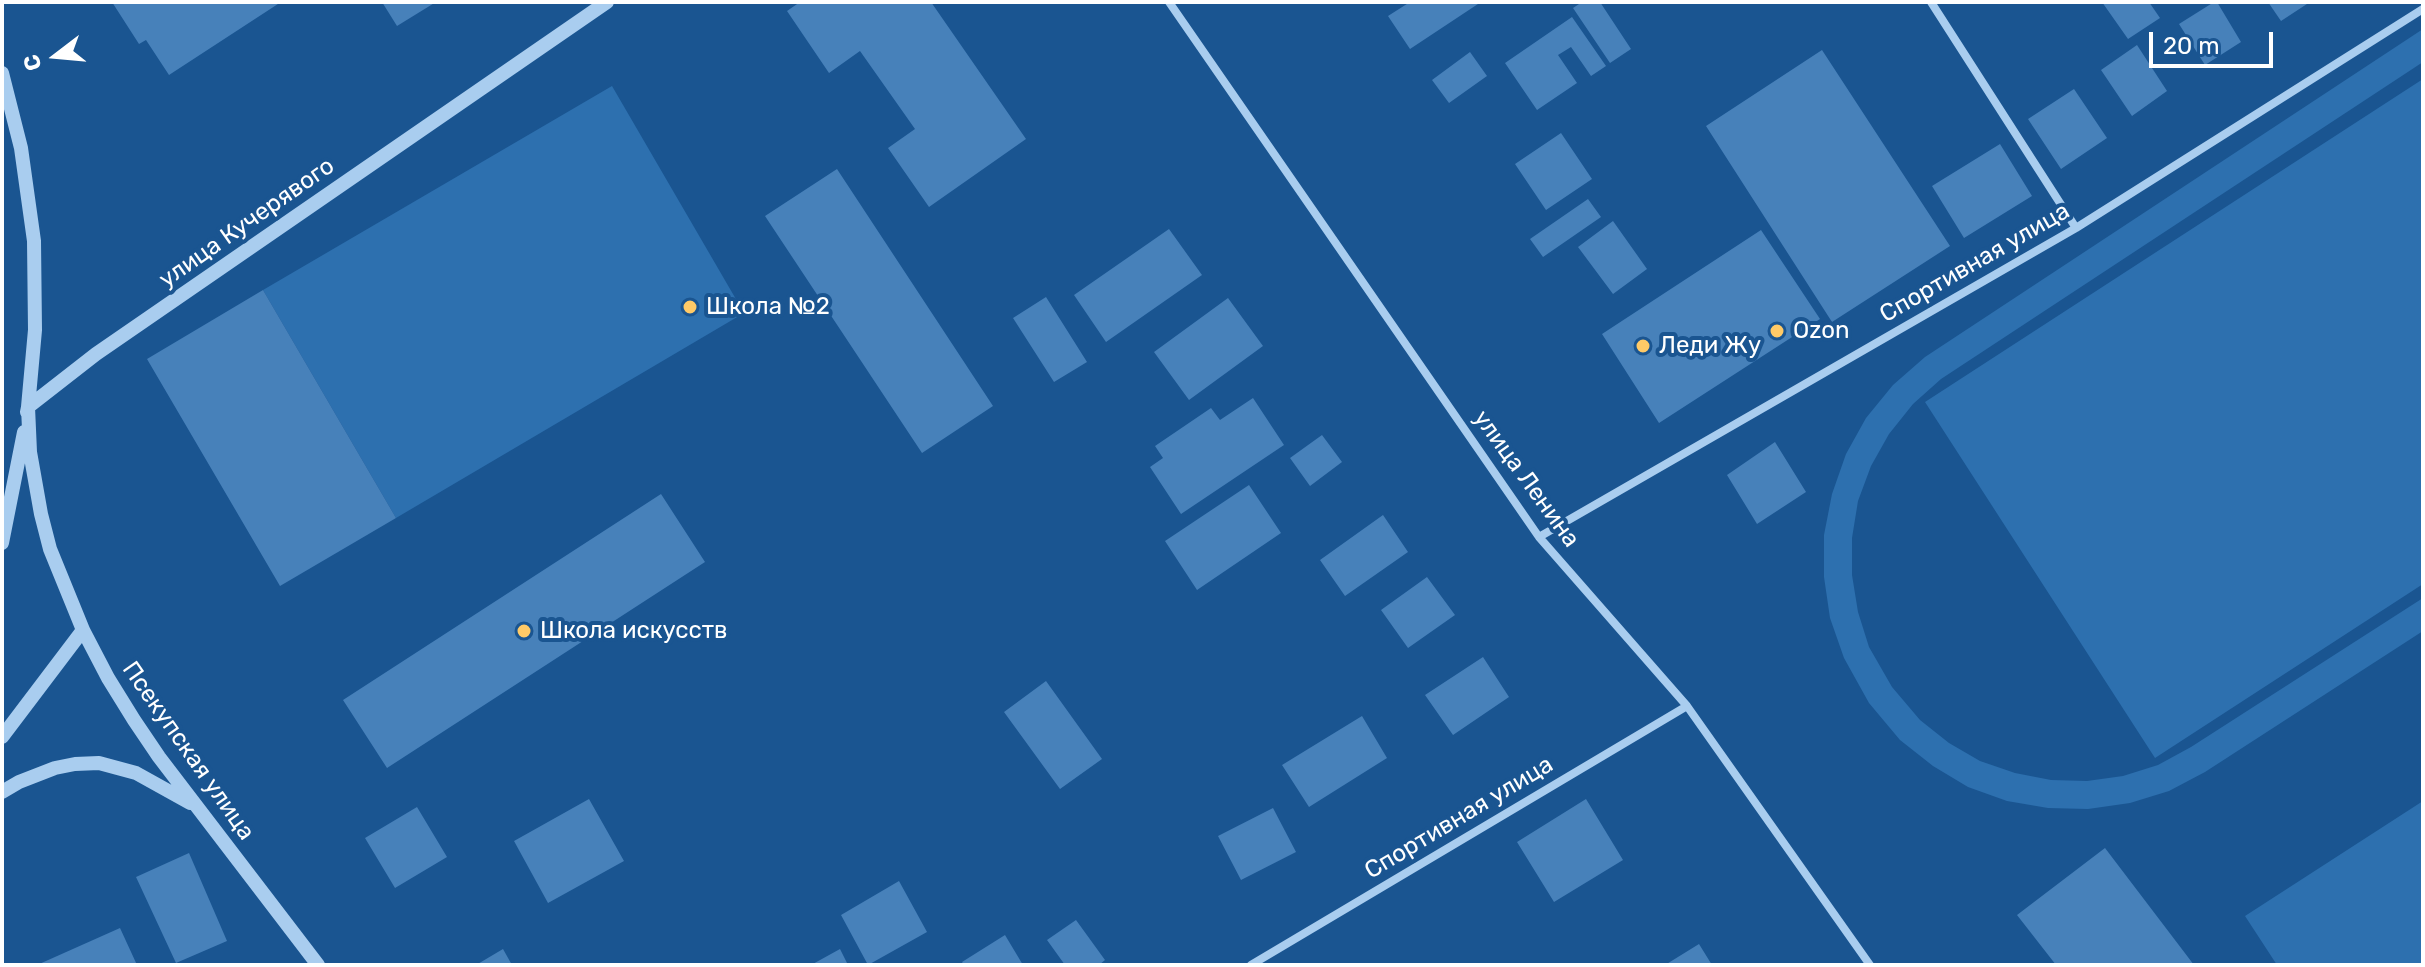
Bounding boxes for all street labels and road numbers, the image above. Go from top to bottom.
street label: улица Кучерявого [154,152,340,294]
street label: Спортивная улица [1875,197,2075,329]
street label: улица Ленина [1467,405,1585,553]
street label: Псекупская улица [116,656,260,846]
street label: Спортивная улица [1360,750,1558,886]

